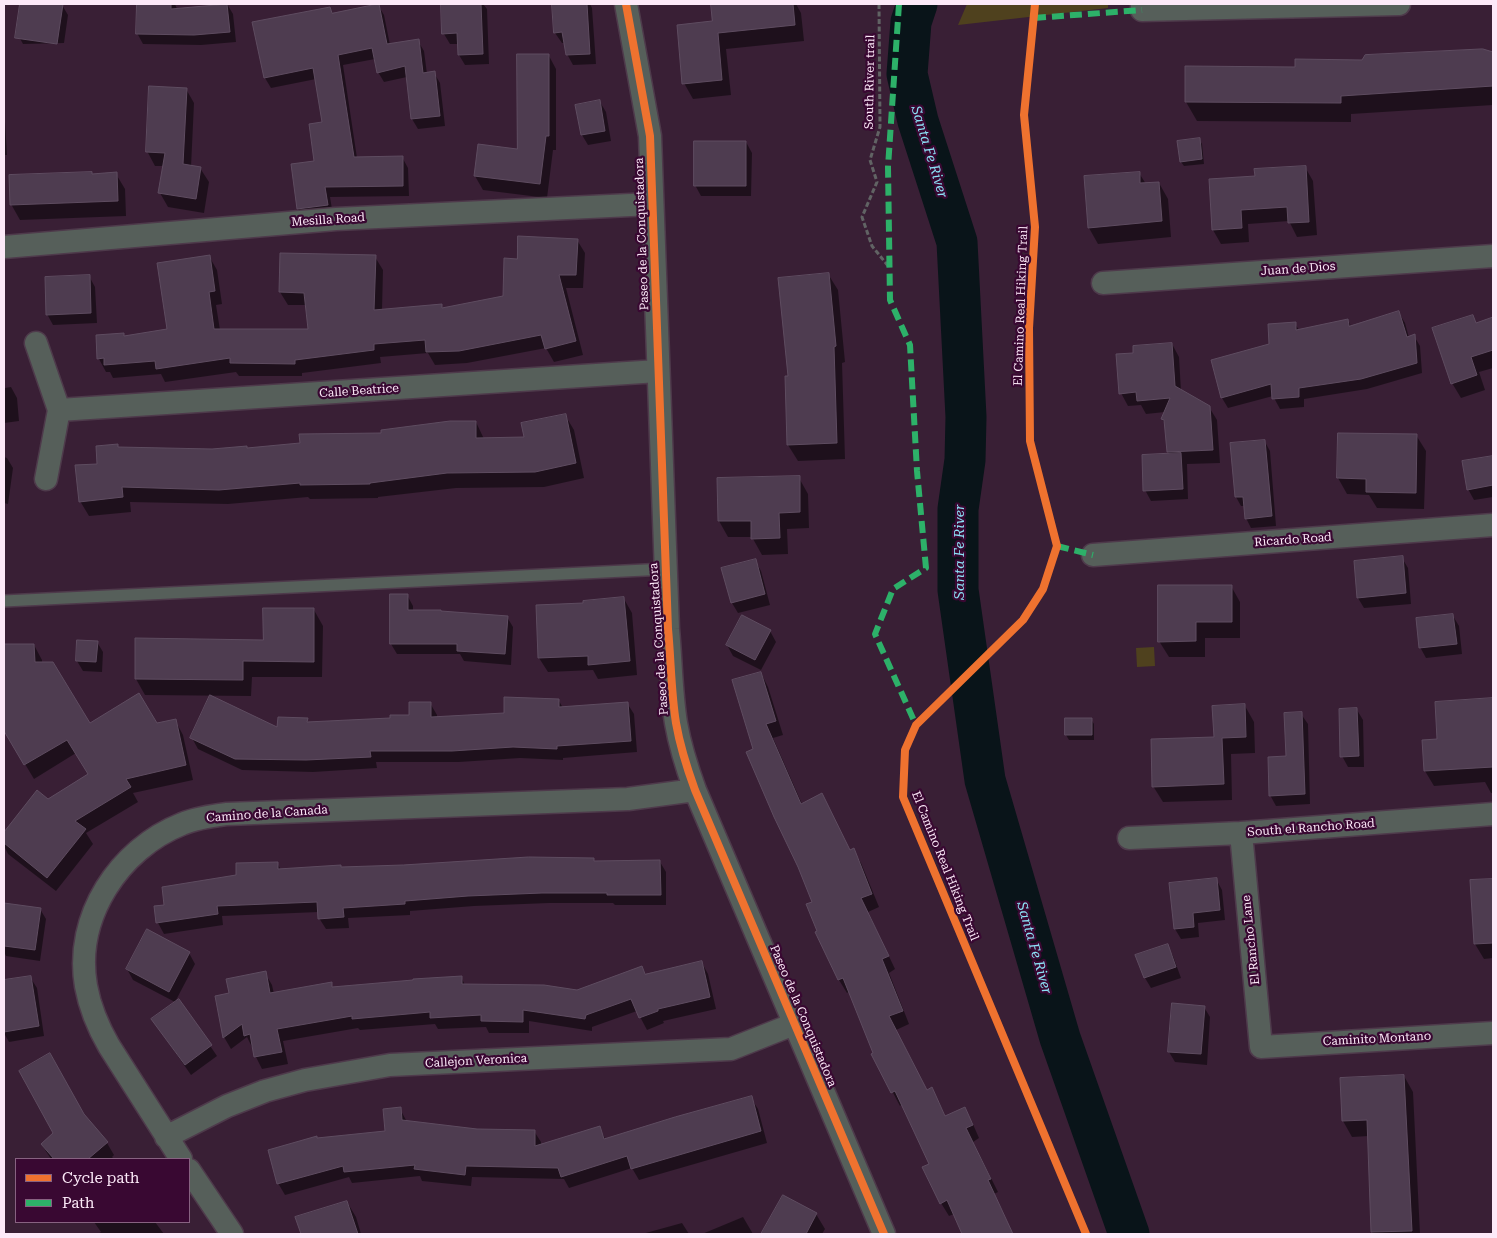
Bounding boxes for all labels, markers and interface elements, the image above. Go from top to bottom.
street label: South River trail [862,35,878,129]
water label: Santa Fe River [907,104,951,200]
street label: Paseo de la Conquistadora [632,157,652,311]
street label: Mesilla Road [291,210,365,230]
street label: El Camino Real Hiking Trail [1011,226,1031,386]
street label: Juan de Dios [1260,259,1336,279]
street label: Calle Beatrice [319,381,399,401]
water label: Santa Fe River [952,504,968,600]
street label: Ricardo Road [1254,530,1332,550]
street label: Paseo de la Conquistadora [646,562,672,716]
street label: El Camino Real Hiking Trail [908,789,982,943]
street label: Camino de la Canada [206,803,328,825]
street label: South el Rancho Road [1247,816,1375,840]
street label: El Rancho Lane [1239,894,1263,986]
water label: Santa Fe River [1013,900,1055,996]
street label: Paseo de la Conquistadora [767,943,839,1089]
street label: Caminito Montano [1322,1029,1432,1049]
street label: Callejon Veronica [425,1051,527,1071]
legend [15,1158,190,1223]
text: Cycle path [62,1169,139,1187]
text: Path [62,1194,95,1212]

